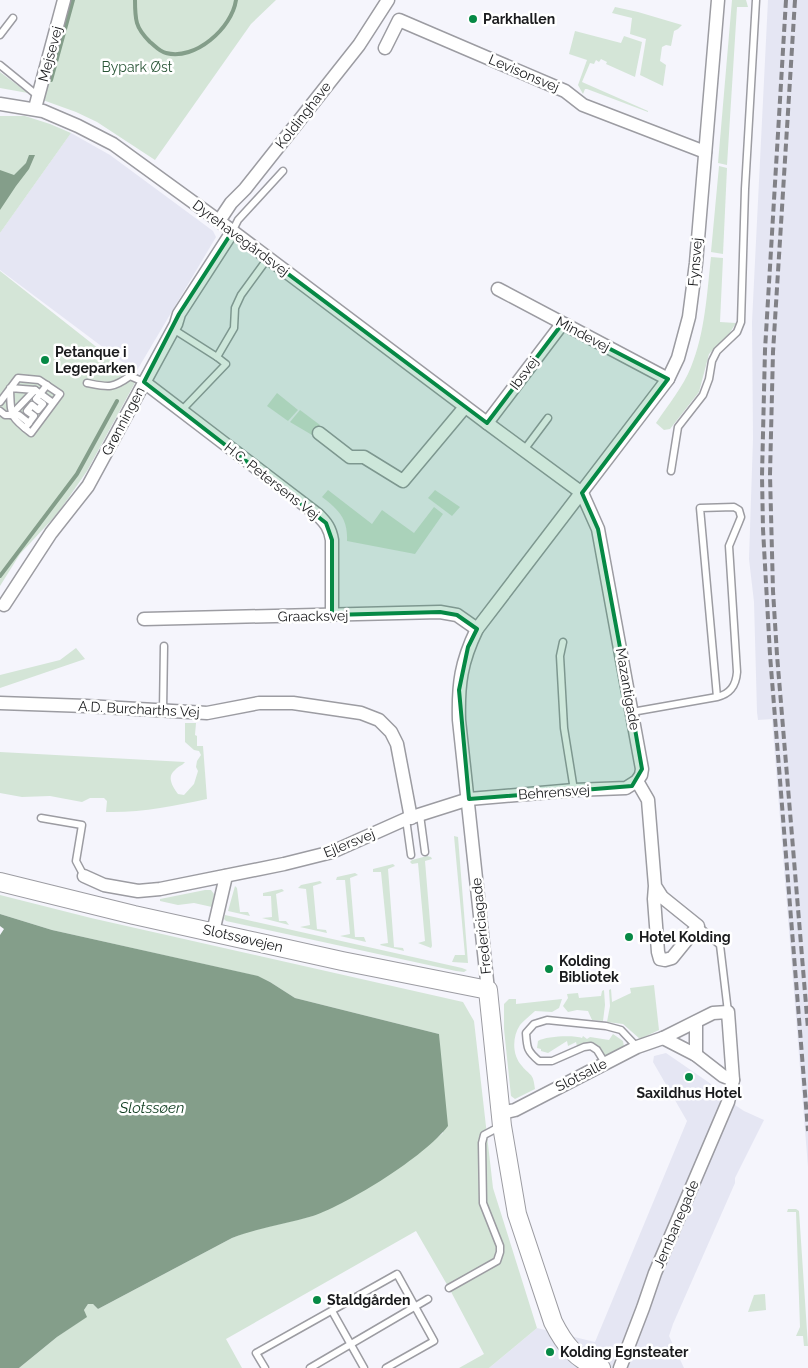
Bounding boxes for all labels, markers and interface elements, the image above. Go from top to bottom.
place label: Parkhallen [483,11,555,27]
marker: Parkhallen [467,13,479,25]
street label: Mejsevej [35,24,65,84]
street label: Levisonsvej [486,51,562,95]
park label: Bypark Øst [102,59,173,75]
street label: Koldinghave [272,78,334,152]
street label: Dyrehavegårdsvej [190,197,292,279]
street label: Fynsvej [685,237,705,287]
street label: Mindevej [553,313,613,355]
place label: Petanque i Legeparken [55,344,135,376]
street label: Ibsvej [506,353,542,393]
marker: Petanque i Legeparken [39,354,51,366]
street label: Grønningen [98,384,148,458]
street label: H.C. Petersens Vej [221,439,323,523]
street label: Graacksvej [278,607,348,625]
street label: Mazantigade [613,647,643,731]
street label: A.D. Burcharths Vej [78,698,200,720]
street label: Behrensvej [518,782,590,802]
street label: Ejlersvej [321,826,377,860]
street label: Fredericiagade [468,877,494,975]
street label: Slotssøvejen [201,921,285,955]
place label: Hotel Kolding [639,929,731,945]
marker: Hotel Kolding [623,931,635,943]
place label: Kolding Bibliotek [559,953,619,985]
marker: Kolding Bibliotek [543,963,555,975]
street label: Slotsalle [553,1055,609,1095]
marker: Saxildhus Hotel [683,1071,695,1083]
place label: Saxildhus Hotel [636,1085,742,1101]
water label: Slotssøen [119,1099,184,1117]
street label: Jernbanegade [650,1178,702,1270]
place label: Staldgården [327,1292,410,1308]
marker: Staldgården [311,1294,323,1306]
place label: Kolding Egnsteater [560,1344,689,1360]
marker: Kolding Egnsteater [544,1346,556,1358]

